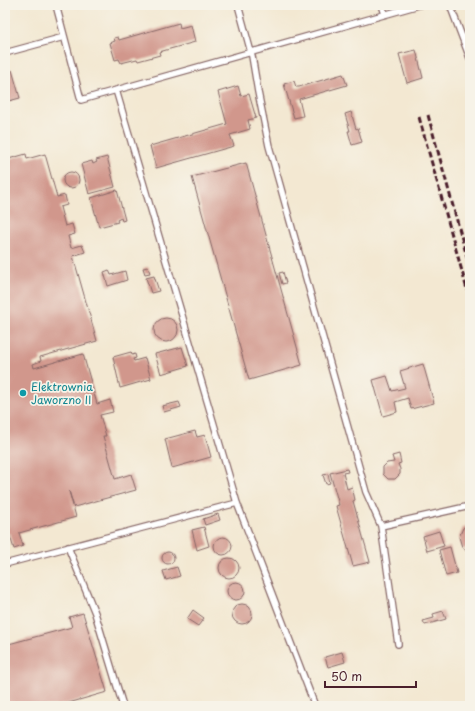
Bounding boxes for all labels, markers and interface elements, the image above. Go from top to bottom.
place label: Elektrownia Jaworzno II [31,378,93,408]
marker: Elektrownia Jaworzno II [18,388,28,398]
scale bar [325,663,416,689]
text: 50 m [331,667,362,685]

